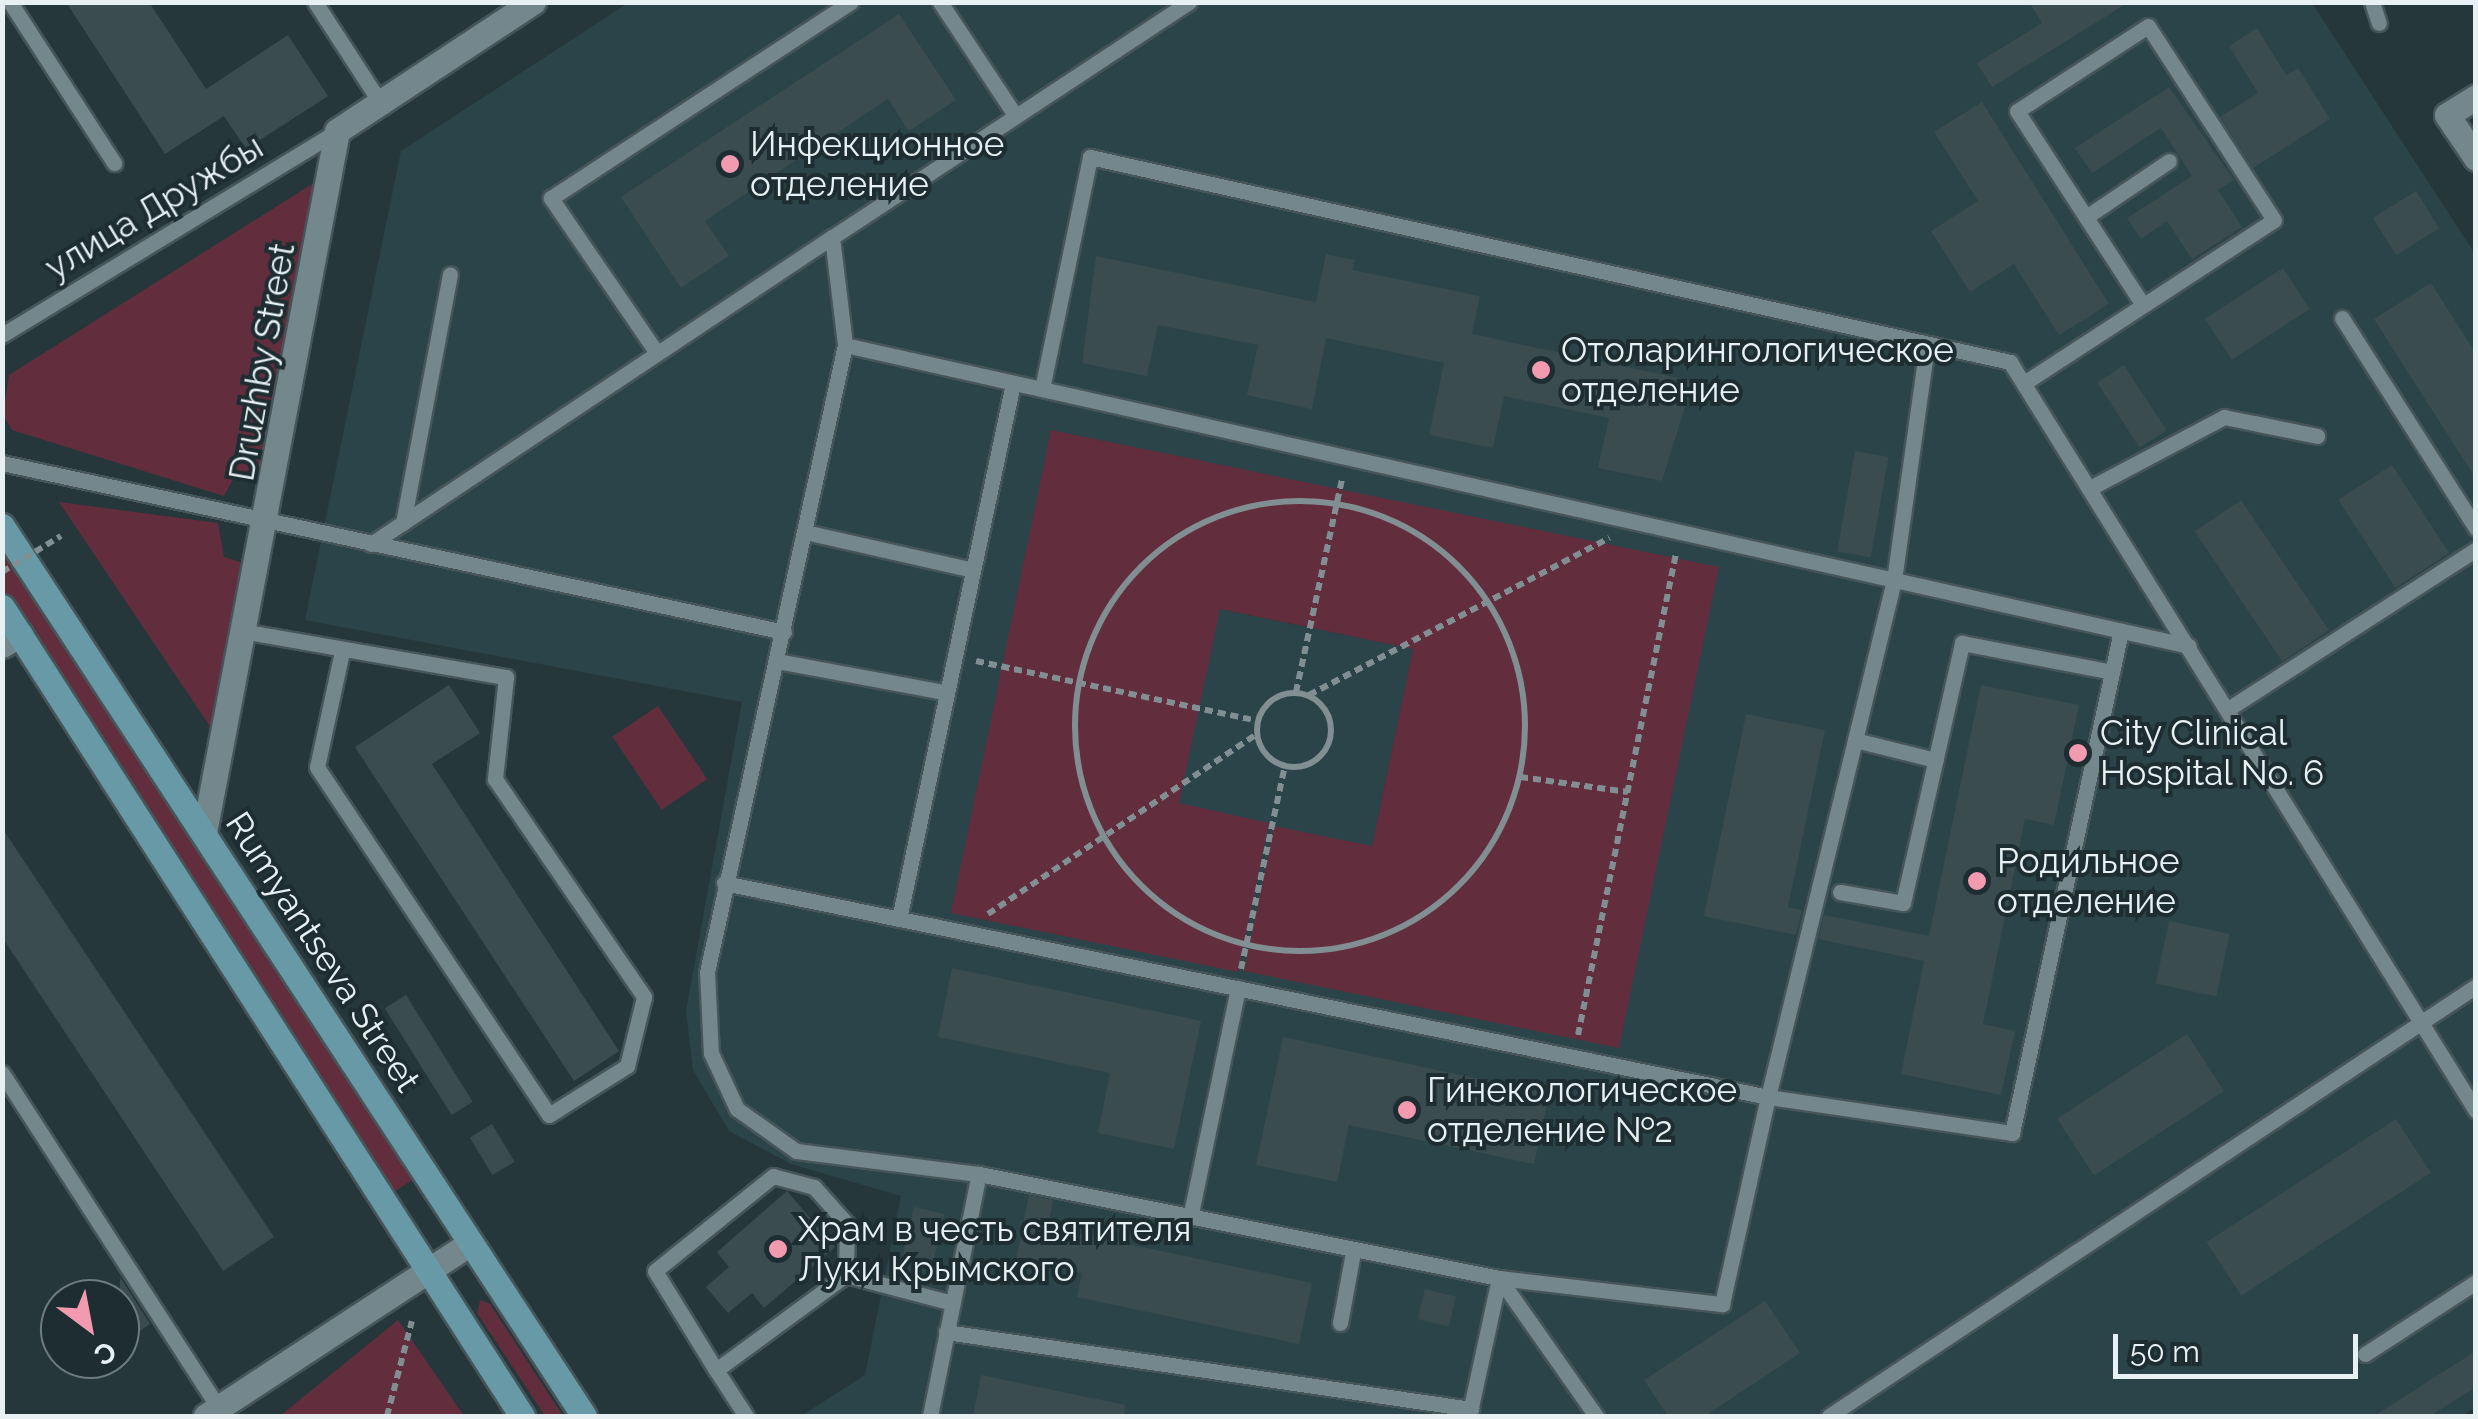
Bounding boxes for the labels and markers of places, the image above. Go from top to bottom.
place label: Инфекционное отделение [750,123,1004,205]
marker: Инфекционное отделение [719,153,741,175]
place label: Отоларингологическое отделение [1561,329,1954,411]
marker: Отоларингологическое отделение [1530,359,1552,381]
place label: City Clinical Hospital No. 6 [2100,712,2325,794]
marker: City Clinical Hospital No. 6 [2065,740,2091,766]
place label: Родильное отделение [1997,840,2179,922]
marker: Родильное отделение [1966,870,1988,892]
place label: Гинекологическое отделение №2 [1427,1069,1737,1151]
marker: Гинекологическое отделение №2 [1396,1099,1418,1121]
place label: Храм в честь святителя Луки Крымского [798,1208,1191,1290]
marker: Храм в честь святителя Луки Крымского [767,1238,789,1260]

